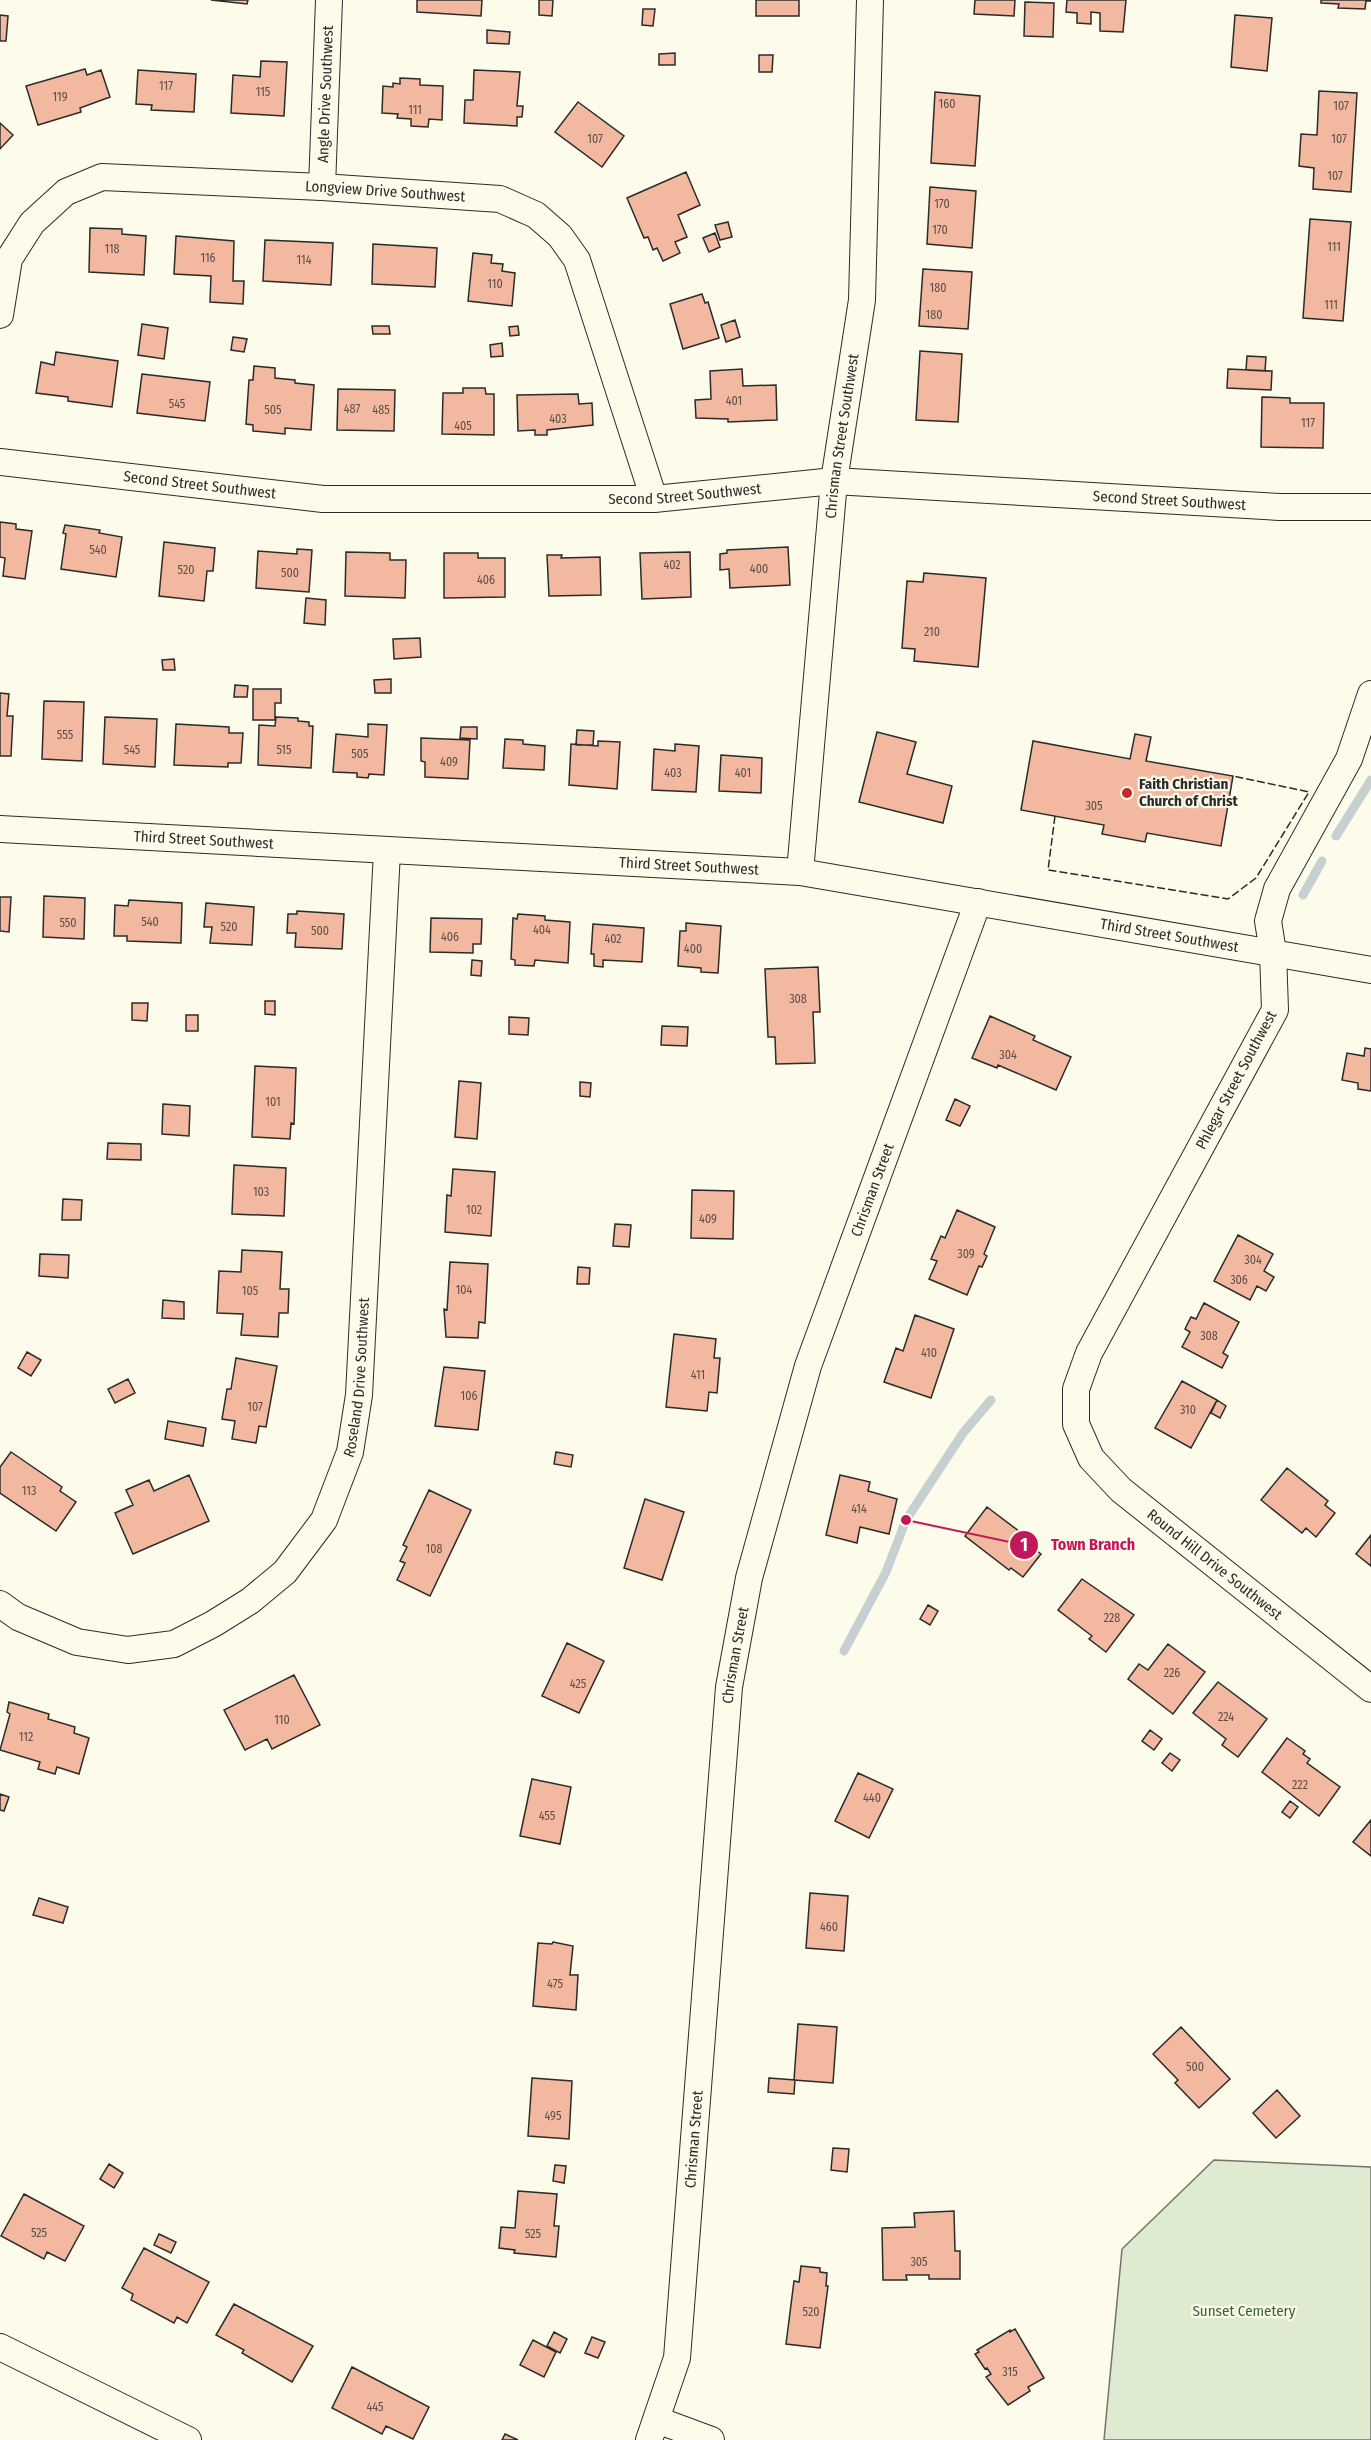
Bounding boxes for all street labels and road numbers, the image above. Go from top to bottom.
street label: Angle Drive Southwest [314,25,337,163]
street label: Longview Drive Southwest [305,177,466,206]
street label: Chrisman Street Southwest [822,352,863,519]
street label: Second Street Southwest [122,467,277,503]
street label: Second Street Southwest [608,479,762,508]
street label: Second Street Southwest [1092,487,1247,514]
street label: Third Street Southwest [133,827,274,853]
street label: Third Street Southwest [619,853,760,879]
street label: Third Street Southwest [1099,915,1240,956]
street label: Phlegar Street Southwest [1192,1007,1280,1152]
street label: Chrisman Street [847,1141,898,1239]
street label: Roseland Drive Southwest [340,1297,373,1460]
street label: Round Hill Drive Southwest [1143,1505,1286,1624]
street label: Chrisman Street [719,1605,753,1704]
street label: Chrisman Street [681,2090,707,2189]

